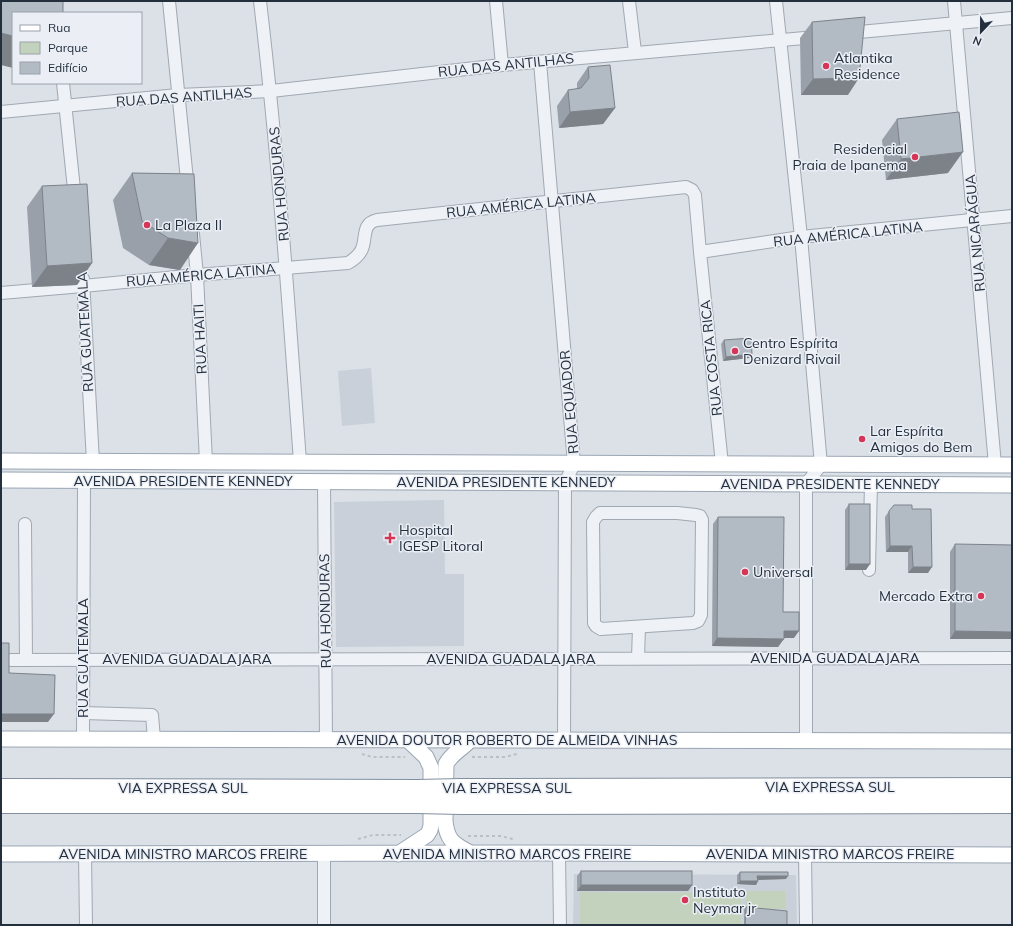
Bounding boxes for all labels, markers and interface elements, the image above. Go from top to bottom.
legend [12,12,142,84]
north arrow [961,12,1001,52]
text: Rua [48,20,70,35]
text: N [971,33,984,49]
text: Parque [48,40,88,55]
street label: RUA DAS ANTILHAS [437,49,575,81]
place label: Atlantika Residence [834,49,900,83]
text: Edifício [48,60,88,75]
marker: Atlantika Residence [821,61,831,71]
street label: RUA DAS ANTILHAS [115,83,253,111]
street label: RUA HONDURAS [265,126,293,242]
place label: Residencial Praia de Ipanema [793,140,907,174]
marker: Residencial Praia de Ipanema [910,152,920,162]
street label: RUA NICARÁGUA [961,173,989,292]
street label: RUA AMÉRICA LATINA [445,188,597,222]
place label: La Plaza II [155,216,222,234]
street label: RUA AMÉRICA LATINA [772,217,924,251]
marker: La Plaza II [142,220,152,230]
street label: RUA AMÉRICA LATINA [125,259,277,291]
street label: RUA GUATEMALA [73,271,97,392]
street label: RUA COSTA RICA [696,298,726,417]
street label: RUA HAITI [189,303,211,375]
place label: Centro Espírita Denizard Rivail [743,334,841,368]
marker: Centro Espírita Denizard Rivail [730,346,740,356]
street label: RUA EQUADOR [555,349,583,455]
place label: Lar Espírita Amigos do Bem [870,422,972,456]
marker: Lar Espírita Amigos do Bem [857,434,867,444]
street label: AVENIDA PRESIDENTE KENNEDY [73,472,293,490]
street label: AVENIDA PRESIDENTE KENNEDY [396,473,616,491]
street label: AVENIDA PRESIDENTE KENNEDY [720,475,940,493]
place label: Hospital IGESP Litoral [399,521,483,555]
marker: Hospital IGESP Litoral [384,532,396,544]
street label: RUA HONDURAS [315,553,335,669]
place label: Universal [753,563,813,581]
marker: Universal [740,567,750,577]
place label: Mercado Extra [879,587,973,605]
marker: Mercado Extra [976,591,986,601]
street label: RUA GUATEMALA [74,597,92,718]
street label: AVENIDA GUADALAJARA [750,649,921,667]
street label: AVENIDA GUADALAJARA [102,650,273,668]
street label: AVENIDA GUADALAJARA [426,650,597,668]
street label: AVENIDA DOUTOR ROBERTO DE ALMEIDA VINHAS [336,731,678,749]
street label: VIA EXPRESSA SUL [765,778,895,796]
street label: VIA EXPRESSA SUL [118,779,248,797]
street label: VIA EXPRESSA SUL [442,779,572,797]
street label: AVENIDA MINISTRO MARCOS FREIRE [59,845,307,863]
street label: AVENIDA MINISTRO MARCOS FREIRE [383,845,631,863]
street label: AVENIDA MINISTRO MARCOS FREIRE [706,845,954,863]
place label: Instituto Neymar jr [693,883,757,917]
marker: Instituto Neymar jr [680,895,690,905]

